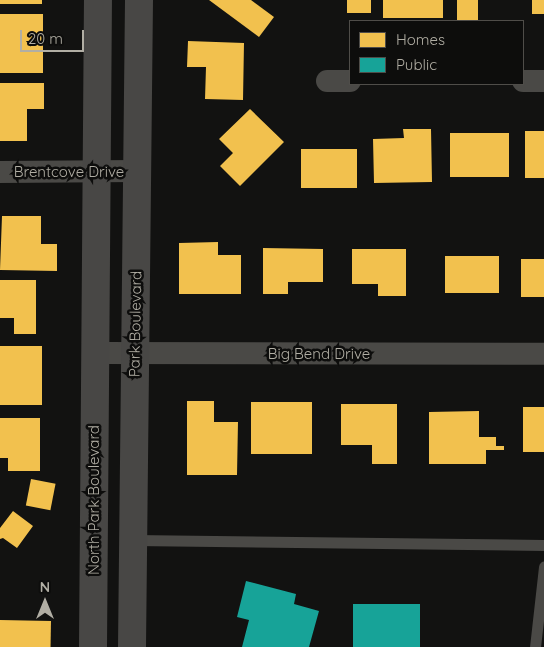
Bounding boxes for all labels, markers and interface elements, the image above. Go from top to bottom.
scale bar [22,20,86,52]
legend [349,20,524,85]
text: 20 m [28,29,63,48]
text: Homes [396,30,445,49]
text: Public [396,55,437,74]
street label: Brentcove Drive [14,163,124,181]
street label: Park Boulevard [125,271,145,377]
street label: Big Bend Drive [268,345,370,363]
street label: North Park Boulevard [85,425,103,575]
north arrow [20,577,70,627]
text: N [40,578,50,596]

